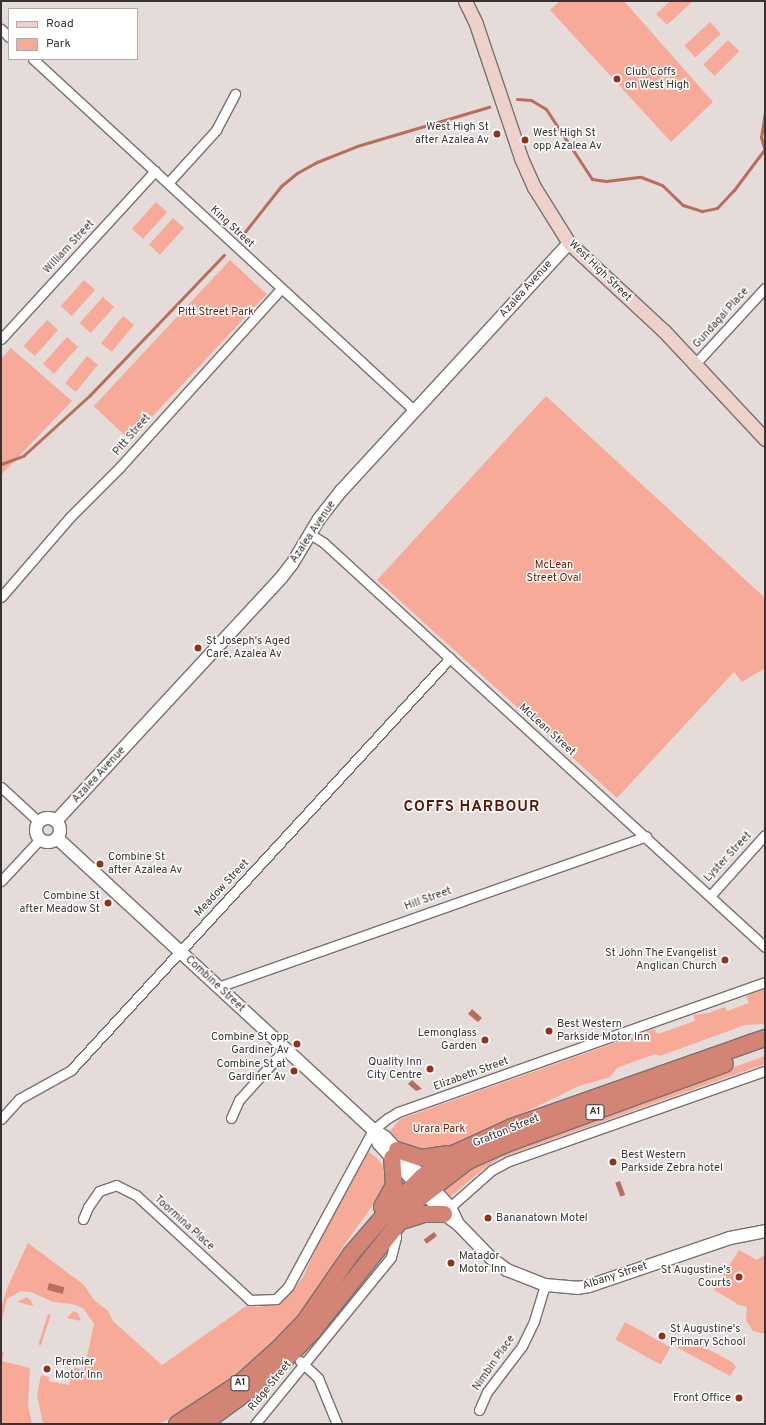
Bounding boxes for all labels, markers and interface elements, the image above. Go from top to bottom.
legend [8,8,138,60]
text: Road [46,16,74,32]
text: Park [46,36,71,52]
place label: Club Coffs on West High [625,66,689,92]
marker: Club Coffs on West High [612,74,622,84]
place label: West High St after Azalea Av [414,121,489,147]
place label: West High St opp Azalea Av [533,127,603,153]
marker: West High St after Azalea Av [492,129,502,139]
marker: West High St opp Azalea Av [520,135,530,145]
street label: King Street [207,203,257,251]
street label: William Street [41,217,97,277]
street label: West High Street [566,238,634,304]
street label: Azalea Avenue [497,258,555,320]
street label: Gundagai Place [690,285,752,351]
park label: Pitt Street Park [178,305,254,319]
street label: Pitt Street [110,412,154,458]
street label: Azalea Avenue [287,498,339,566]
park label: McLean Street Oval [527,559,581,585]
place label: St Joseph's Aged Care, Azalea Av [206,635,291,661]
marker: St Joseph's Aged Care, Azalea Av [193,643,203,653]
street label: McLean Street [516,701,578,759]
street label: Azalea Avenue [69,744,129,806]
district label: COFFS HARBOUR [404,799,540,817]
street label: Lyster Street [701,829,755,885]
place label: Combine St after Azalea Av [108,851,183,877]
street label: Meadow Street [192,857,252,919]
marker: Combine St after Azalea Av [95,859,105,869]
street label: Hill Street [403,884,453,914]
place label: Combine St after Meadow St [20,890,100,916]
marker: Combine St after Meadow St [103,898,113,908]
place label: St John The Evangelist Anglican Church [605,947,717,973]
street label: Combine Street [182,953,248,1015]
marker: St John The Evangelist Anglican Church [720,955,730,965]
place label: Best Western Parkside Motor Inn [557,1018,650,1044]
marker: Best Western Parkside Motor Inn [544,1026,554,1036]
place label: Lemonglass Garden [418,1027,477,1053]
place label: Combine St opp Gardiner Av [211,1031,289,1057]
marker: Lemonglass Garden [480,1035,490,1045]
marker: Combine St opp Gardiner Av [292,1039,302,1049]
street label: Elizabeth Street [432,1054,510,1094]
place label: Quality Inn City Centre [367,1056,422,1082]
place label: Combine St at Gardiner Av [217,1058,286,1084]
marker: Quality Inn City Centre [425,1064,435,1074]
marker: Combine St at Gardiner Av [289,1066,299,1076]
road number: A1 [585,1104,605,1120]
street label: Grafton Street [471,1112,541,1150]
park label: Urara Park [413,1122,465,1136]
place label: Best Western Parkside Zebra hotel [621,1149,723,1175]
marker: Best Western Parkside Zebra hotel [608,1157,618,1167]
street label: Toormina Place [151,1193,217,1253]
place label: Bananatown Motel [496,1211,588,1225]
marker: Bananatown Motel [483,1213,493,1223]
place label: Matador Motor Inn [459,1250,507,1276]
marker: Matador Motor Inn [446,1258,456,1268]
street label: Albany Street [581,1259,649,1293]
place label: St Augustine's Courts [660,1264,731,1290]
marker: St Augustine's Courts [734,1272,744,1282]
place label: St Augustine's Primary School [670,1323,746,1349]
marker: St Augustine's Primary School [657,1331,667,1341]
street label: Nimbin Place [470,1333,518,1393]
place label: Premier Motor Inn [55,1356,103,1382]
street label: Ridge Street [246,1358,294,1414]
marker: Premier Motor Inn [42,1364,52,1374]
road number: A1 [230,1375,250,1391]
place label: Front Office [673,1391,731,1405]
marker: Front Office [734,1393,744,1403]

